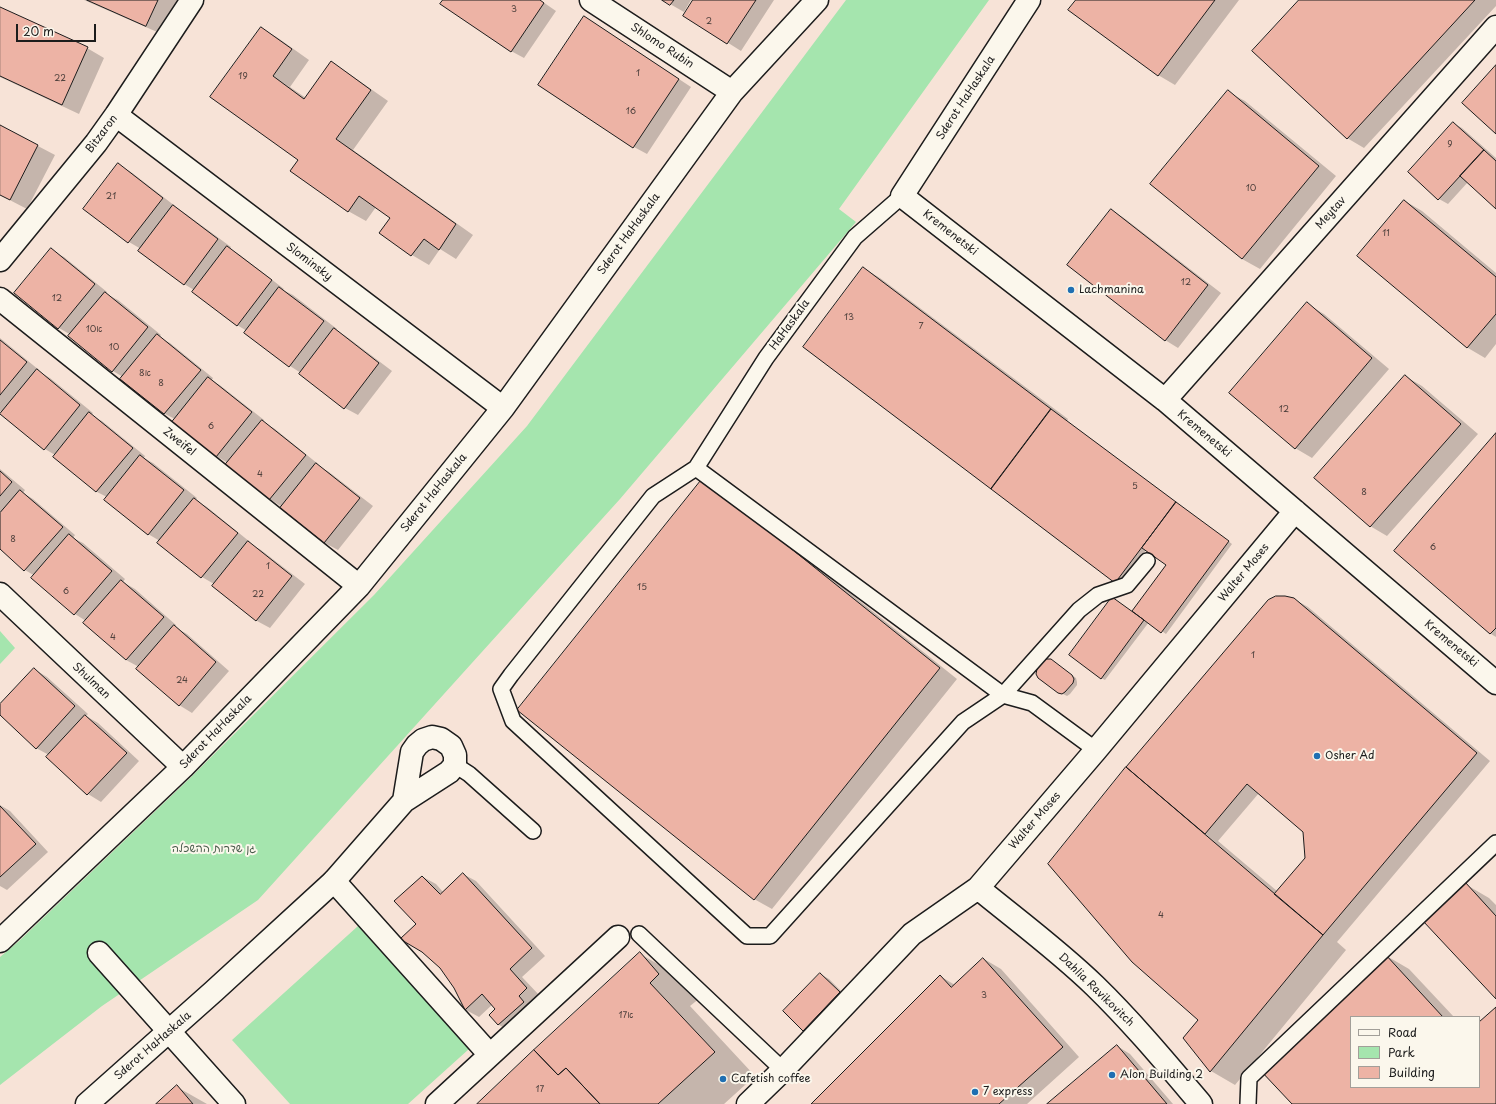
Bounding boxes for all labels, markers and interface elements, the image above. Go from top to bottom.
house number: 3 [511,5,517,15]
scale bar [18,16,98,42]
house number: 2 [706,17,712,27]
street label: Shlomo Rubin [628,21,696,71]
text: 20 m [23,22,54,40]
street label: Sderot HaHaskala [934,54,998,142]
house number: 1 [636,69,640,79]
house number: 19 [238,72,248,82]
house number: 22 [54,74,66,84]
house number: 16 [626,107,636,117]
street label: Bitzaron [83,112,121,156]
house number: 9 [1447,140,1453,150]
house number: 10 [1246,184,1256,194]
street label: Sderot HaHaskala [595,191,663,277]
house number: 21 [106,192,116,202]
street label: Meytav [1313,194,1349,232]
street label: Kremenetski [920,207,980,259]
house number: 11 [1382,229,1390,239]
street label: Slominsky [283,240,335,284]
house number: 12 [1181,278,1191,288]
place label: Lachmanina [1079,283,1144,297]
marker: Lachmanina [1066,285,1076,295]
house number: 12 [52,294,62,304]
street label: HaHaskala [767,297,813,353]
house number: 13 [844,313,854,323]
house number: 7 [918,322,924,332]
house number: 10א [86,325,102,335]
house number: 10 [109,343,119,353]
house number: 8א [139,369,151,379]
house number: 8 [158,379,164,389]
house number: 12 [1279,405,1289,415]
street label: Kremenetski [1174,408,1234,460]
house number: 6 [208,422,214,432]
street label: Zweifel [160,425,198,459]
street label: Sderot HaHaskala [398,451,470,535]
house number: 4 [257,470,263,480]
house number: 5 [1132,482,1138,492]
house number: 8 [1361,488,1367,498]
house number: 8 [10,535,16,545]
street label: Walter Moses [1216,541,1272,605]
house number: 6 [1430,543,1436,553]
house number: 1 [266,562,270,572]
house number: 15 [637,583,647,593]
house number: 6 [63,587,69,597]
house number: 22 [252,590,264,600]
street label: Kremenetski [1421,618,1481,670]
house number: 4 [110,633,116,643]
house number: 1 [1251,651,1255,661]
street label: Shulman [69,660,113,702]
house number: 24 [176,676,188,686]
street label: Sderot HaHaskala [177,692,255,772]
place label: Osher Ad [1325,749,1374,763]
marker: Osher Ad [1312,751,1322,761]
street label: Walter Moses [1006,790,1064,852]
park label: גן שדרות ההשכלה [172,842,256,856]
house number: 4 [1158,911,1164,921]
street label: Dahlia Ravikovitch [1055,951,1137,1029]
house number: 3 [981,991,987,1001]
street label: Sderot HaHaskala [112,1009,194,1083]
house number: 17א [619,1011,633,1021]
legend [1350,1016,1480,1088]
text: Road [1388,1023,1417,1041]
text: Park [1388,1043,1415,1061]
text: Building [1388,1063,1435,1081]
place label: Alon Building 2 [1120,1068,1203,1082]
marker: Alon Building 2 [1107,1070,1117,1080]
place label: Cafetish coffee [731,1072,811,1086]
marker: Cafetish coffee [718,1074,728,1084]
house number: 17 [536,1085,544,1095]
place label: 7 express [983,1085,1032,1099]
marker: 7 express [970,1087,980,1097]

